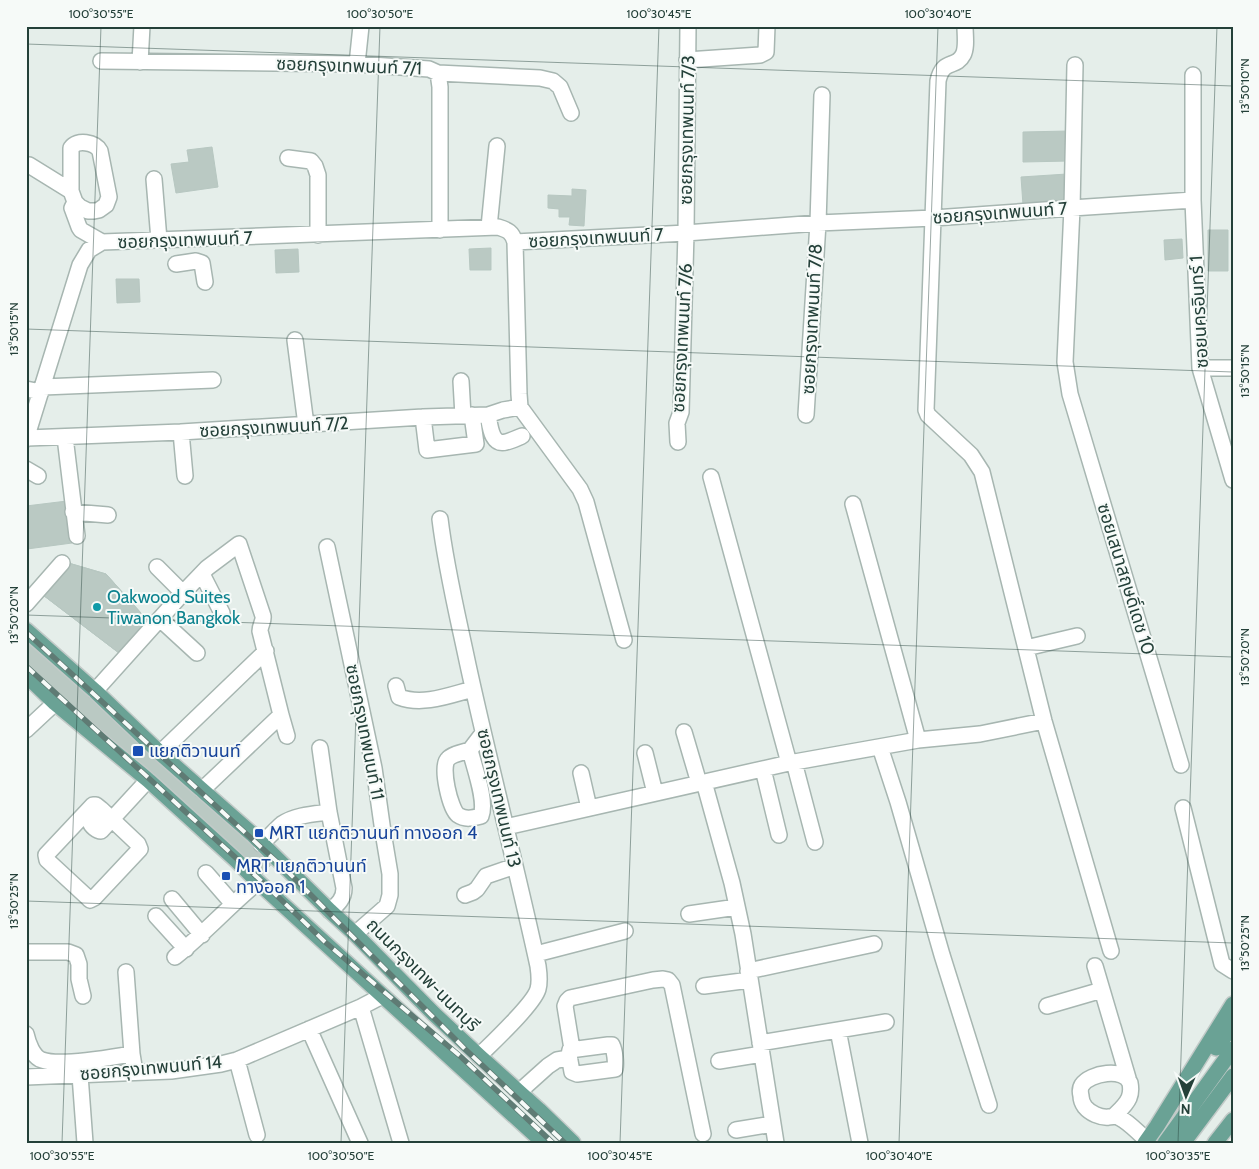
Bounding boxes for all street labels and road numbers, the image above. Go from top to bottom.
street label: ซอยกรุงเทพนนท์ 7/1 [276,52,422,80]
street label: ซอยกรุงเทพนนท์ 7/3 [675,55,699,205]
street label: ซอยกรุงเทพนนท์ 7 [932,197,1068,229]
street label: ซอยกรุงเทพนนท์ 7 [528,223,664,253]
street label: ซอยกรุงเทพนนท์ 7 [117,227,253,253]
street label: ซอยกรุงเทพนนท์ 7/8 [797,243,827,395]
street label: ซอยนครอินทร์ 1 [1185,255,1213,369]
street label: ซอยกรุงเทพนนท์ 7/6 [667,263,697,413]
street label: ซอยกรุงเทพนนท์ 7/2 [199,412,349,442]
street label: ซอยเสนาสฤษดิ์เดช 10 [1093,501,1159,657]
street label: ซอยกรุงเทพนนท์ 11 [341,662,389,802]
street label: ซอยกรุงเทพนนท์ 13 [472,726,526,870]
street label: ถนนกรุงเทพ-นนทบุรี [362,914,484,1036]
street label: ซอยกรุงเทพนนท์ 14 [79,1051,223,1085]

